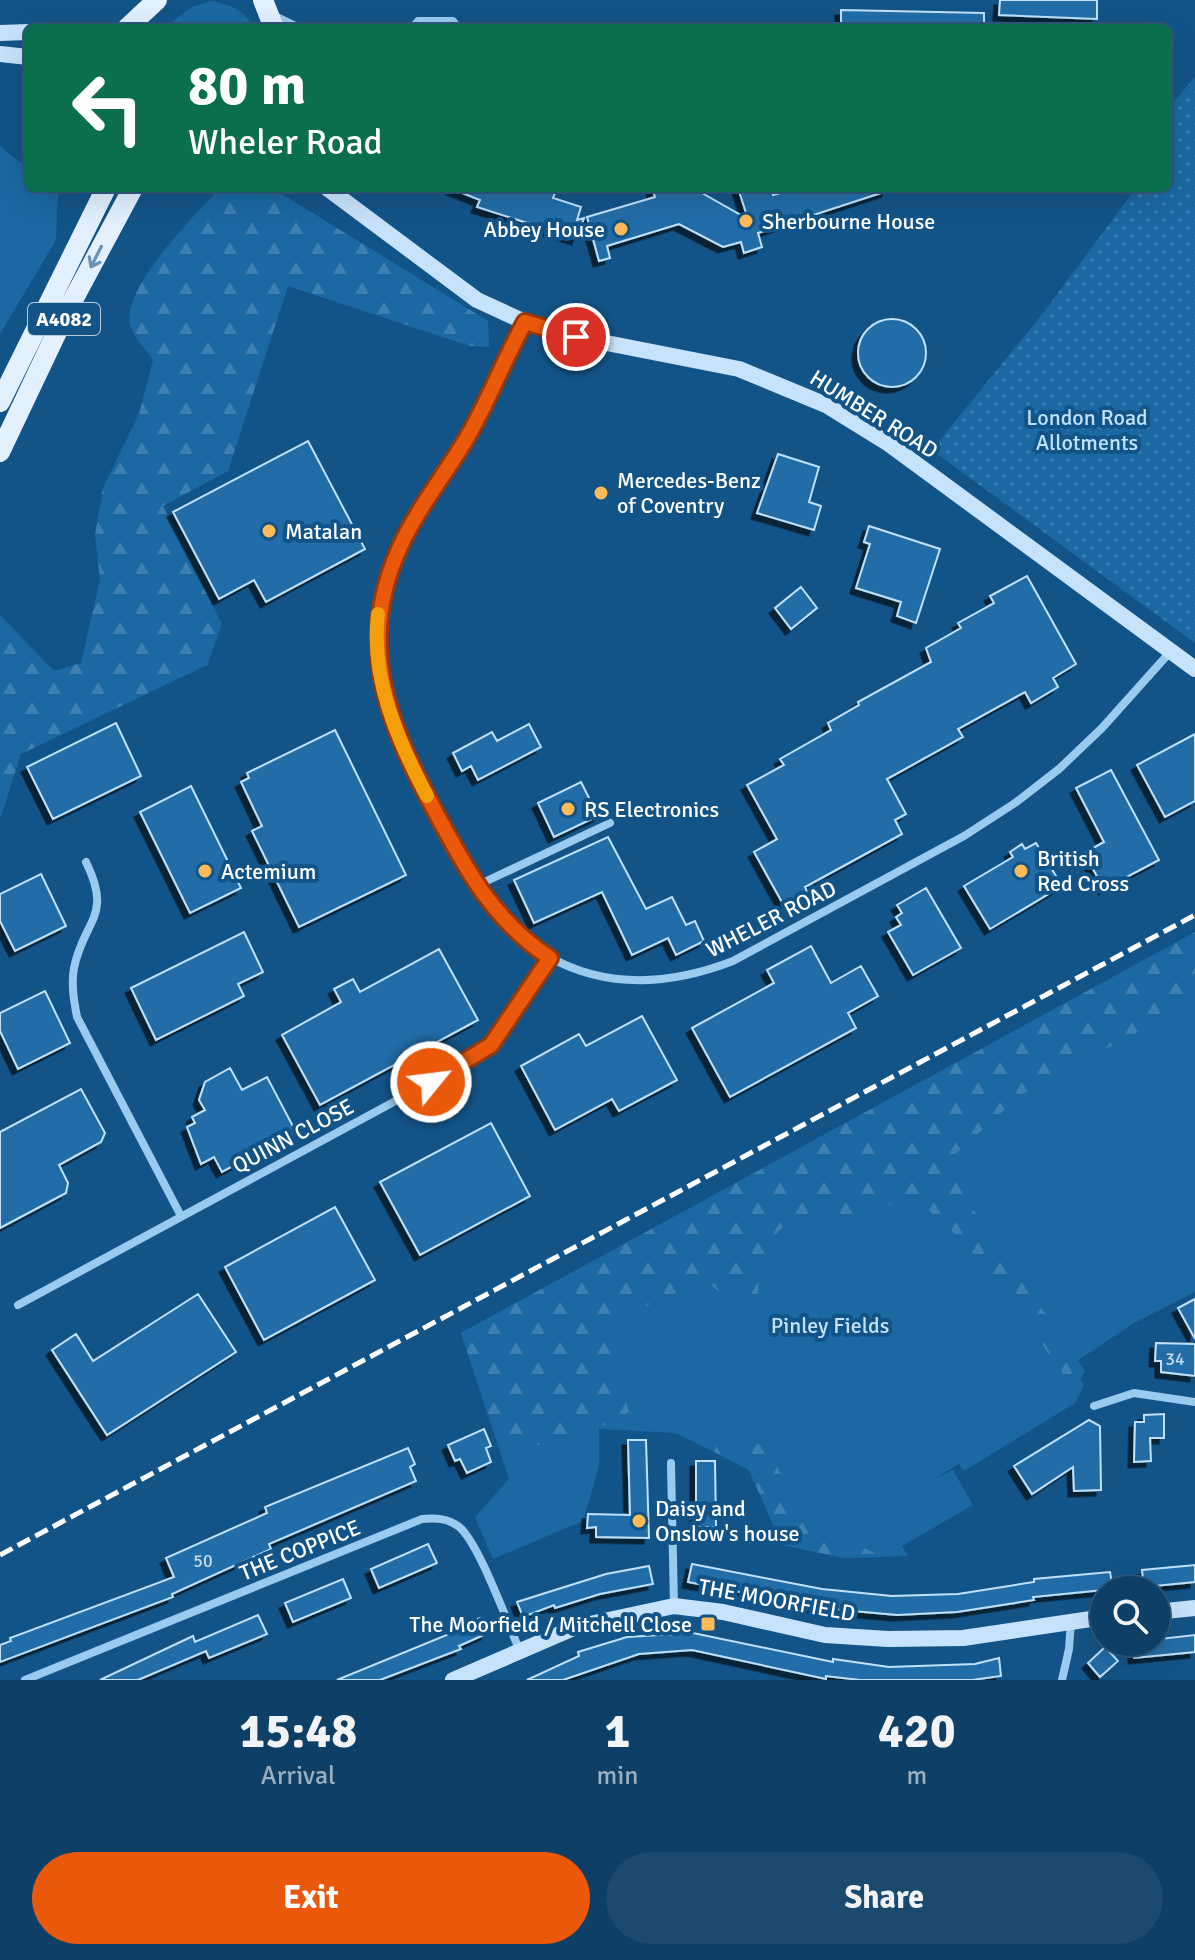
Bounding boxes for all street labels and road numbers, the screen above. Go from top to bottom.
road number: A4082 [28,303,100,335]
street label: HUMBER ROAD [805,364,943,464]
street label: WHELER ROAD [701,875,841,963]
street label: QUINN CLOSE [228,1093,358,1179]
street label: THE COPPICE [236,1514,364,1586]
street label: THE MOORFIELD [696,1573,858,1627]

